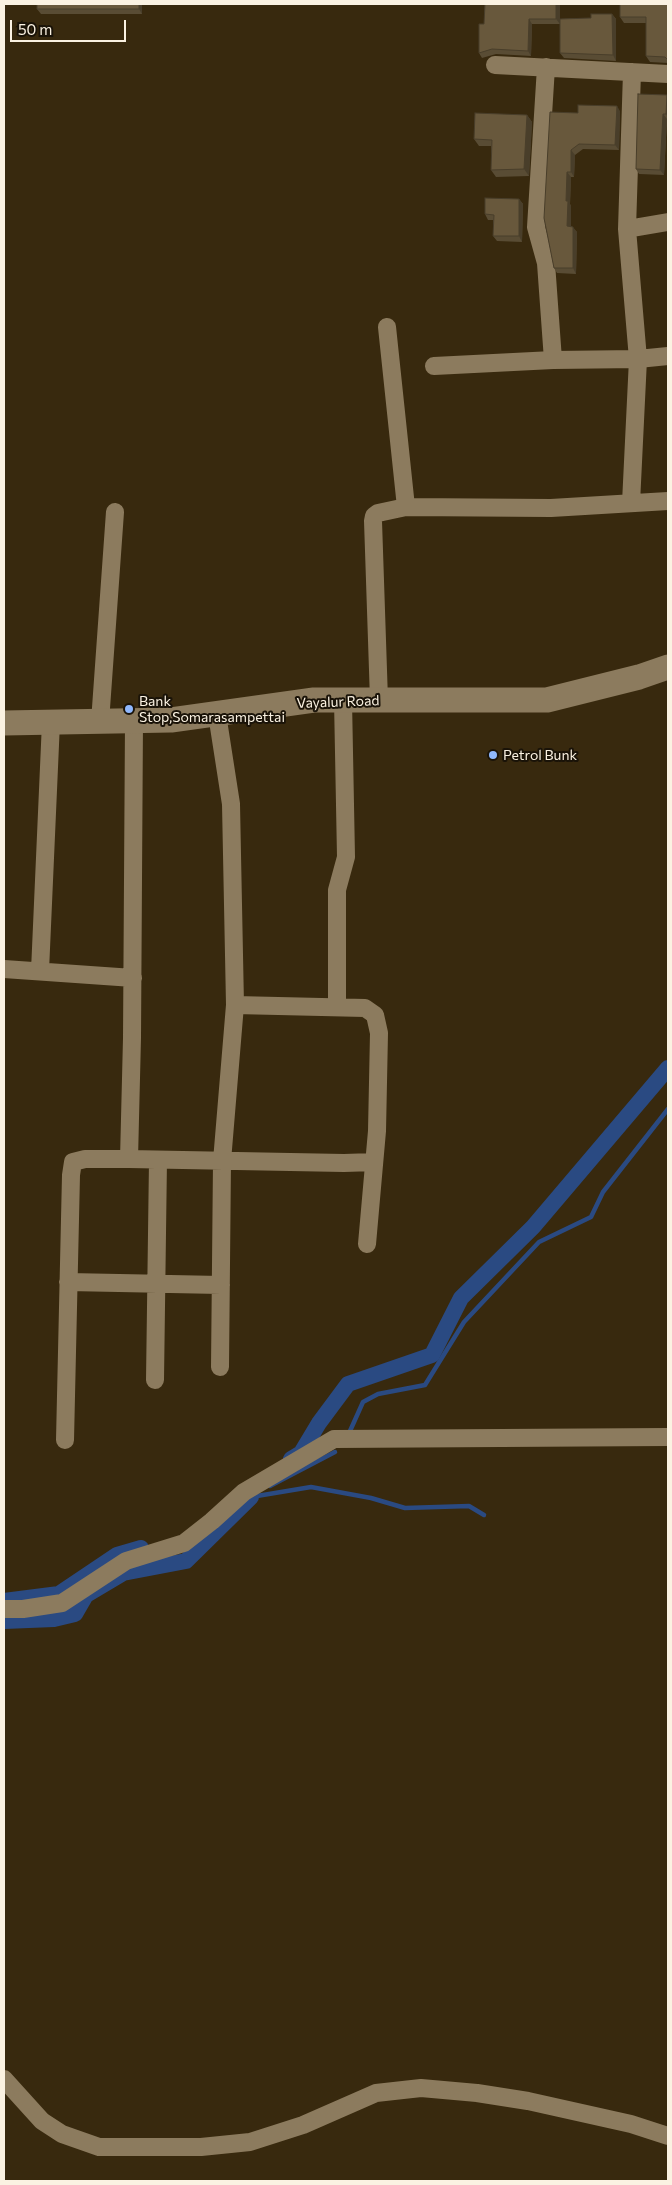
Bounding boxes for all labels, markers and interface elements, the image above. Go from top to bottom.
scale bar [12,10,129,42]
text: 50 m [18,20,52,38]
street label: Vayalur Road [296,692,380,712]
place label: Bank Stop,Somarasampettai [139,693,285,726]
marker: Bank Stop,Somarasampettai [123,703,135,715]
place label: Petrol Bunk [503,747,577,763]
marker: Petrol Bunk [487,749,499,761]

